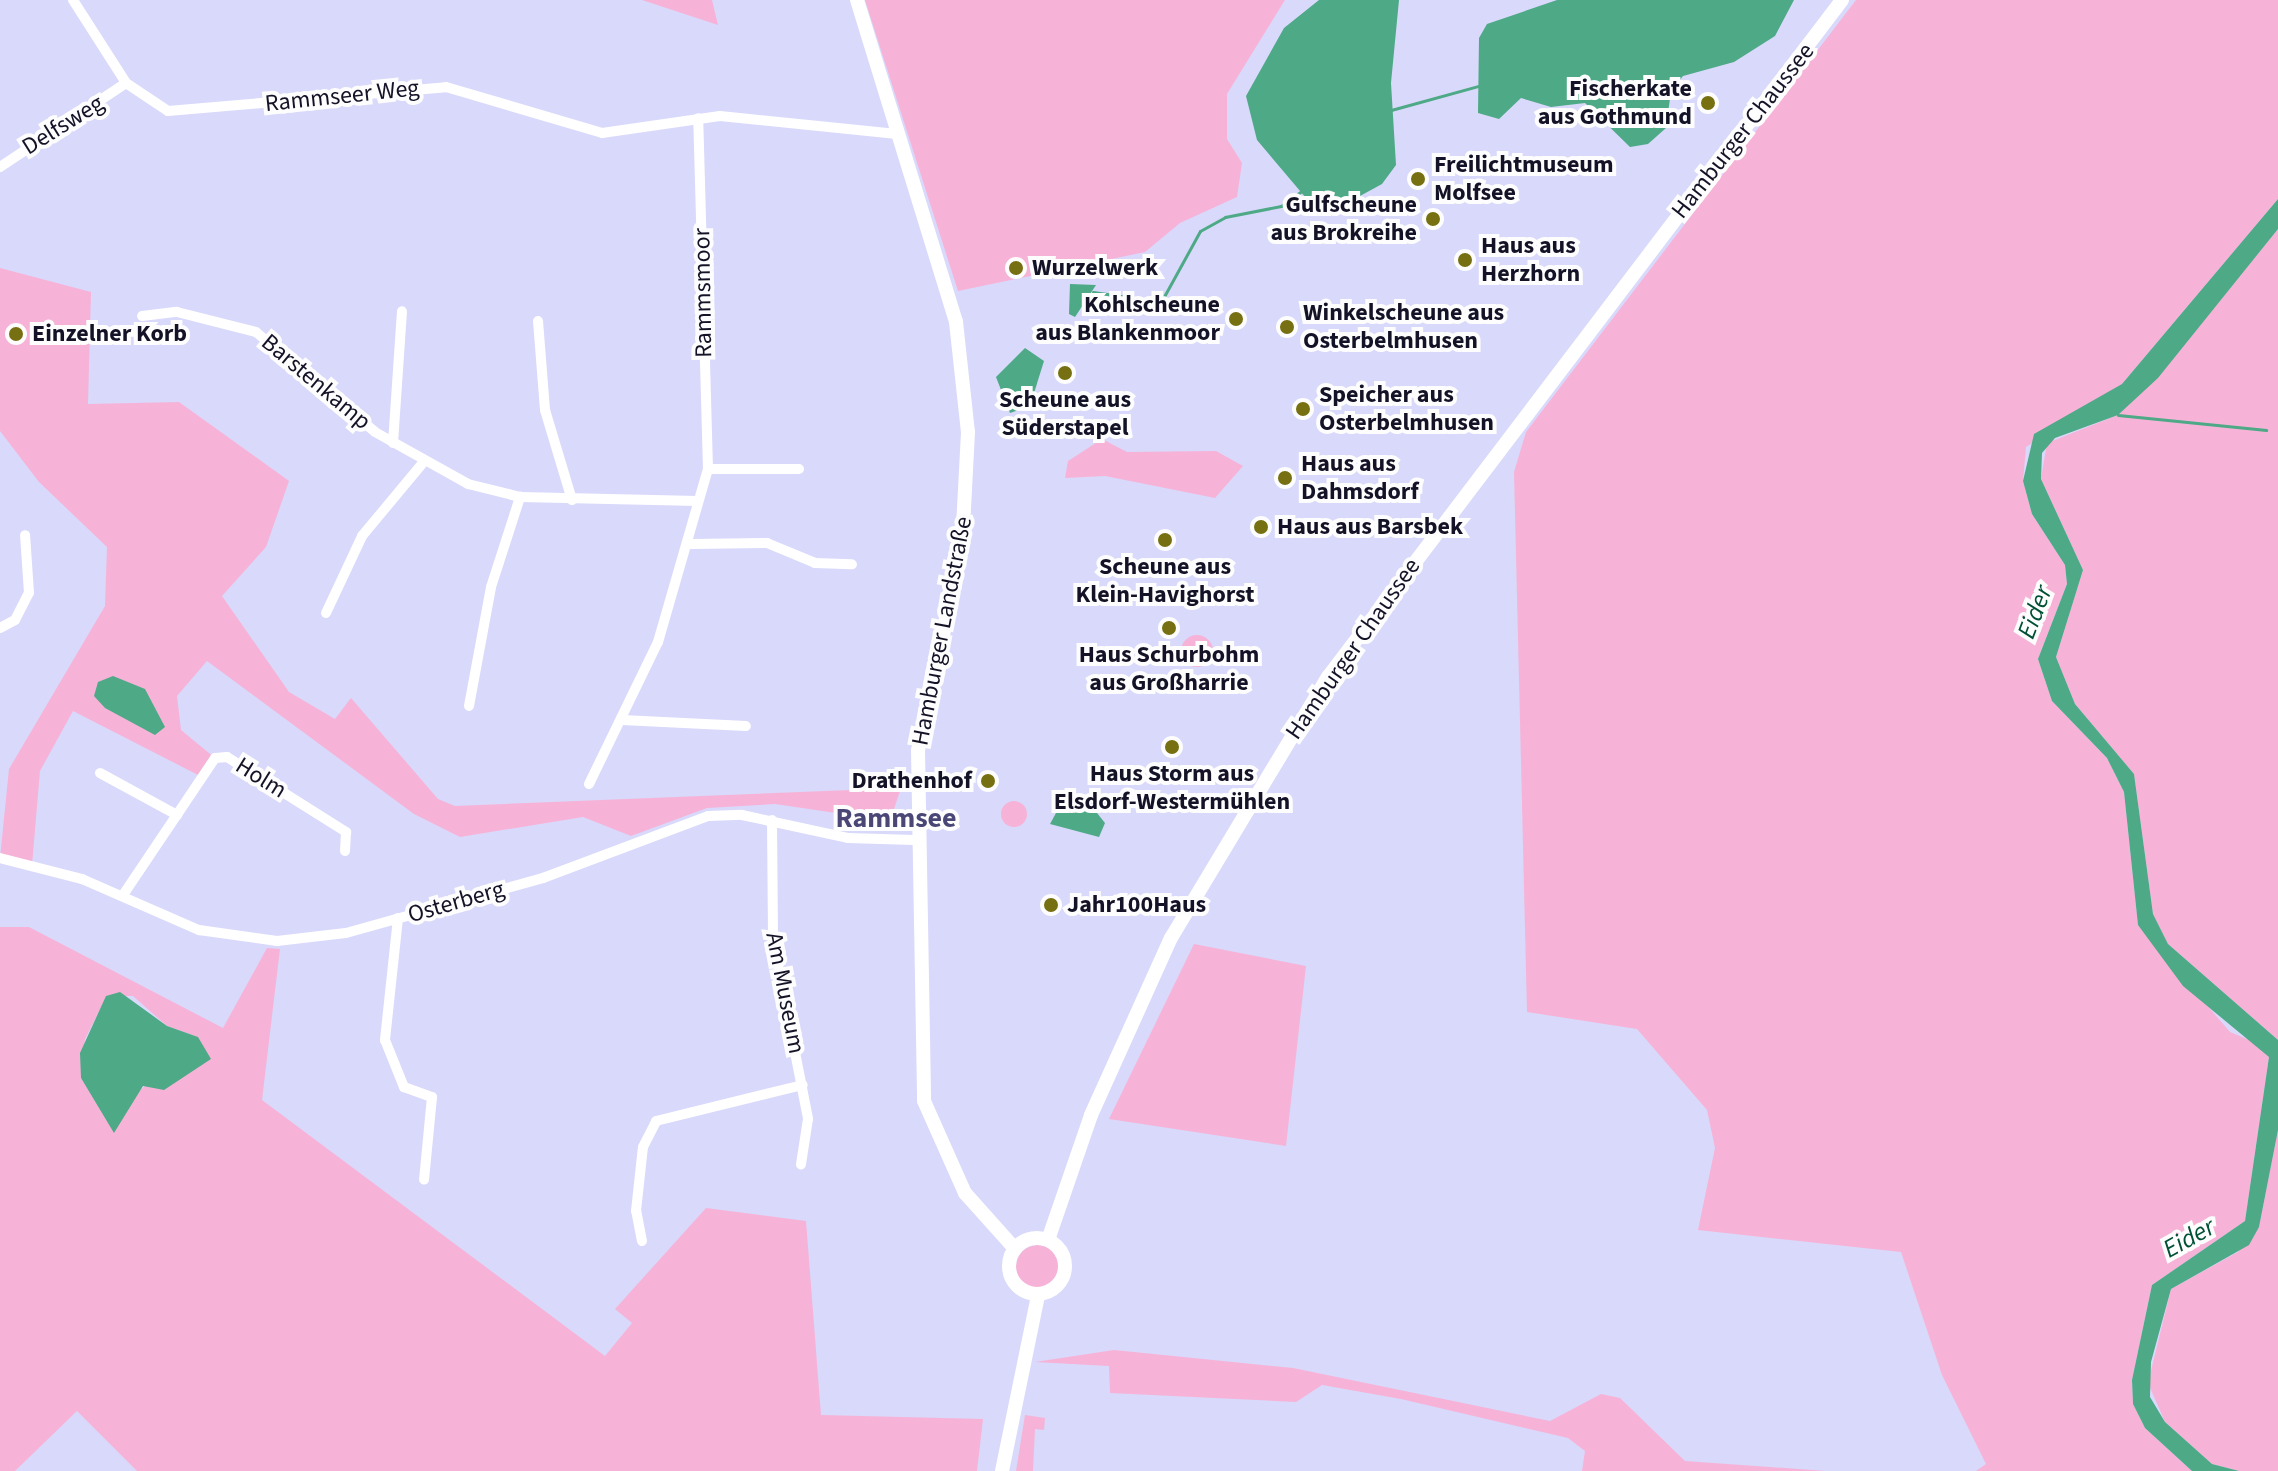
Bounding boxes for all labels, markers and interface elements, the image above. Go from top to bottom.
street label: Hamburger Chaussee [1666,38,1820,224]
street label: Rammseer Weg [263,74,421,118]
place label: Fischerkate aus Gothmund [1538,75,1692,131]
street label: Delfsweg [17,89,109,161]
marker: Fischerkate aus Gothmund [1699,94,1717,112]
place label: Freilichtmuseum Molfsee [1434,151,1614,207]
marker: Freilichtmuseum Molfsee [1409,170,1427,188]
place label: Gulfscheune aus Brokreihe [1270,191,1417,247]
marker: Gulfscheune aus Brokreihe [1424,210,1442,228]
street label: Rammsmoor [687,228,719,358]
place label: Haus aus Herzhorn [1481,232,1580,288]
marker: Haus aus Herzhorn [1456,251,1474,269]
place label: Wurzelwerk [1032,254,1158,282]
marker: Wurzelwerk [1007,259,1025,277]
place label: Kohlscheune aus Blankenmoor [1035,291,1220,347]
place label: Winkelscheune aus Osterbelmhusen [1303,299,1504,355]
marker: Kohlscheune aus Blankenmoor [1227,310,1245,328]
marker: Winkelscheune aus Osterbelmhusen [1278,318,1296,336]
place label: Einzelner Korb [32,320,187,348]
marker: Einzelner Korb [7,325,25,343]
street label: Barstenkamp [255,328,377,436]
marker: Scheune aus Süderstapel [1056,364,1074,382]
place label: Speicher aus Osterbelmhusen [1319,381,1494,437]
place label: Scheune aus Süderstapel [999,386,1131,442]
marker: Speicher aus Osterbelmhusen [1294,400,1312,418]
place label: Haus aus Dahmsdorf [1301,450,1419,506]
marker: Haus aus Dahmsdorf [1276,469,1294,487]
place label: Haus aus Barsbek [1277,513,1463,541]
street label: Hamburger Landstraße [906,514,978,748]
marker: Haus aus Barsbek [1252,518,1270,536]
marker: Scheune aus Klein-Havighorst [1156,531,1174,549]
place label: Scheune aus Klein-Havighorst [1076,553,1254,609]
street label: Hamburger Chaussee [1280,553,1426,745]
water label: Eider [2011,581,2059,643]
marker: Haus Schurbohm aus Großharrie [1160,619,1178,637]
place label: Haus Schurbohm aus Großharrie [1079,641,1259,697]
marker: Haus Storm aus Elsdorf-Westermühlen [1163,738,1181,756]
street label: Holm [230,751,292,805]
place label: Haus Storm aus Elsdorf-Westermühlen [1054,760,1290,816]
place label: Drathenhof [852,767,972,795]
marker: Drathenhof [979,772,997,790]
district label: Rammsee [835,801,957,835]
street label: Osterberg [405,875,507,929]
place label: Jahr100Haus [1067,891,1206,919]
marker: Jahr100Haus [1042,896,1060,914]
street label: Am Museum [759,930,811,1056]
water label: Eider [2158,1211,2220,1265]

